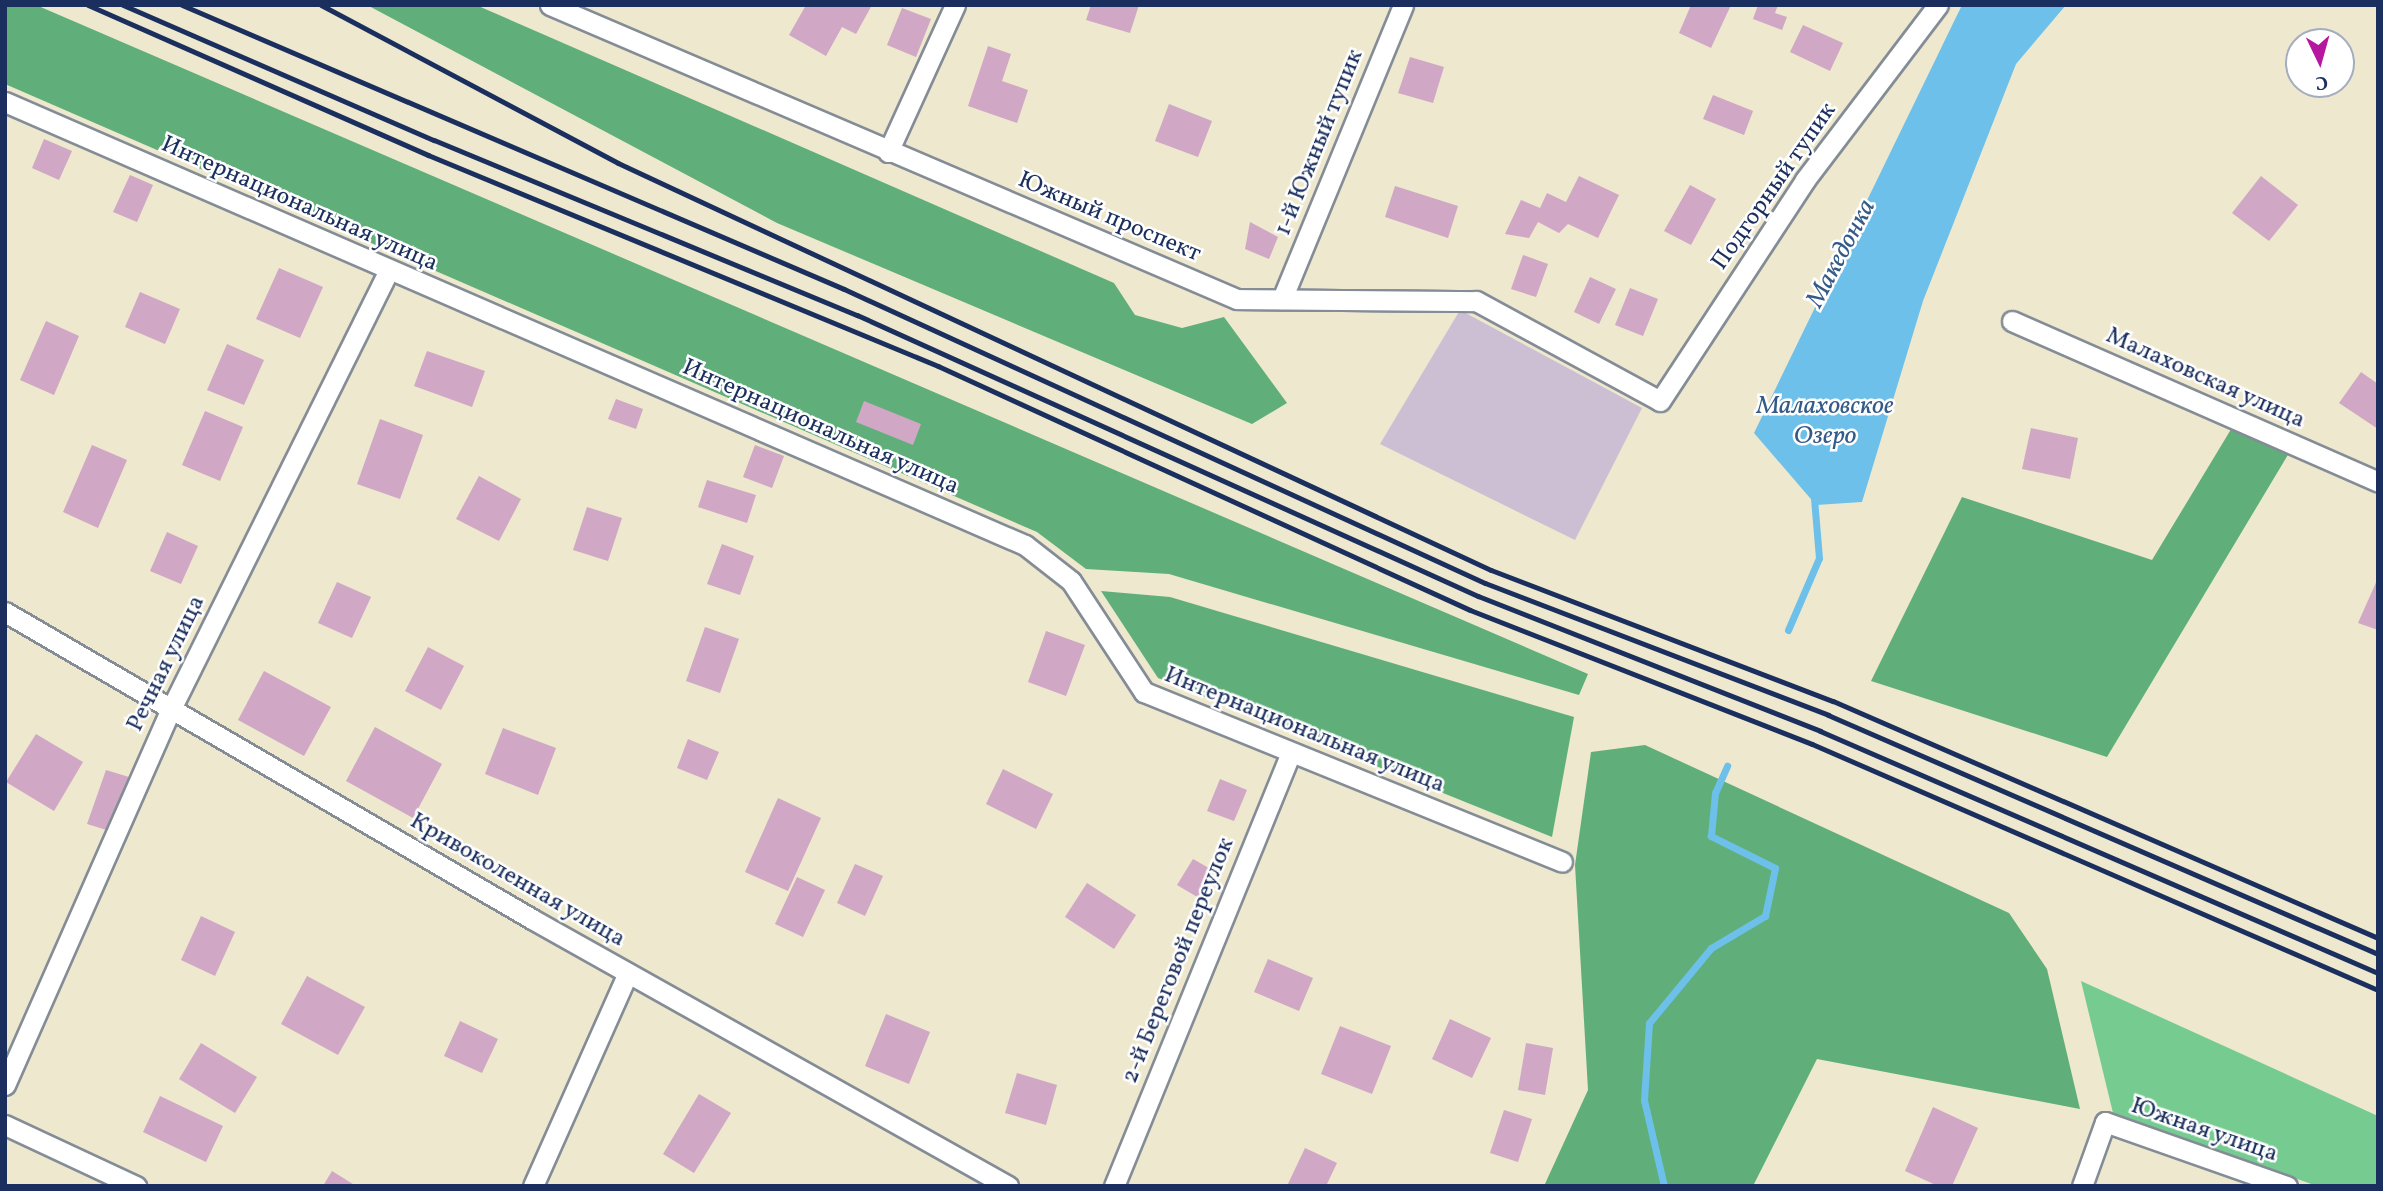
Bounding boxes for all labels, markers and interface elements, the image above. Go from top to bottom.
north arrow [2285,28,2355,98]
street label: 1-й Южный тупик [1269,45,1371,241]
text: С [2314,68,2329,95]
street label: Подгорный тупик [1706,97,1844,277]
street label: Интернациональная улица [156,131,442,279]
street label: Южный проспект [1013,166,1205,270]
water label: Македонка [1801,195,1883,313]
street label: Малаховская улица [2101,322,2309,436]
street label: Интернациональная улица [677,354,963,502]
water label: Малаховское Озеро [1757,391,1893,452]
street label: Речная улица [122,591,212,737]
street label: Интернациональная улица [1159,661,1449,801]
street label: Кривоколенная улица [404,807,630,955]
street label: 2-й Береговой переулок [1117,834,1241,1088]
street label: Южная улица [2126,1092,2282,1170]

